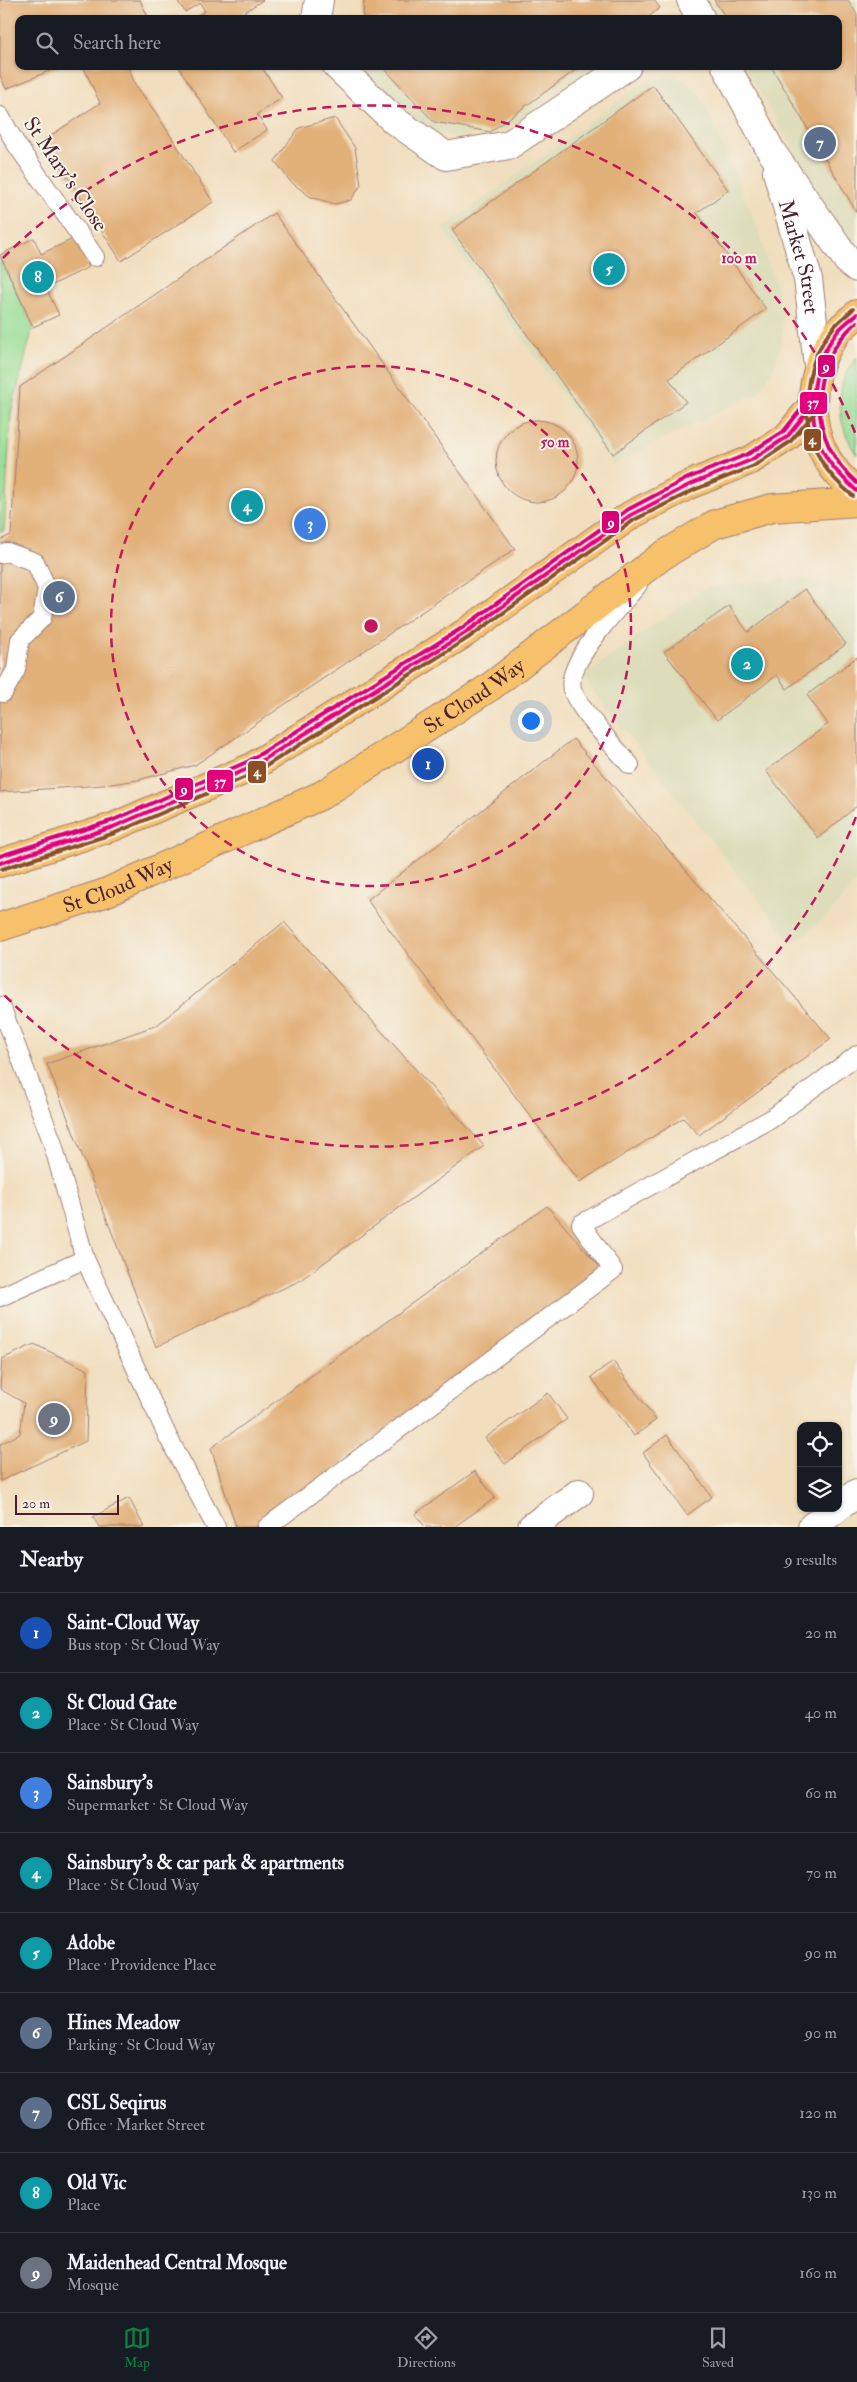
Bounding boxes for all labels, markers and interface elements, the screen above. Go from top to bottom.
search box [15,15,842,70]
icon: search [33,29,61,57]
text: Search here [73,31,161,55]
street label: St Mary's Close [17,112,114,237]
pin: 7 [804,124,836,162]
street label: Market Street [772,197,825,316]
text: 100 m [721,249,757,268]
pin: 5 [593,250,625,288]
pin: 8 [22,258,54,296]
line badge: 9 [817,354,836,378]
text: 9 [820,358,830,375]
line badge: 37 [799,391,828,415]
text: 37 [807,394,819,411]
line badge: 4 [803,428,822,452]
text: 4 [807,431,817,448]
text: 50 m [541,433,570,452]
pin: 4 [231,487,263,525]
pin: 3 [294,505,326,543]
line badge: 9 [601,510,620,534]
text: 9 [605,514,615,531]
pin: 6 [43,578,75,616]
centre of rings [362,617,380,635]
pin: 2 [731,645,763,683]
street label: St Cloud Way [419,652,531,740]
your location [518,708,544,734]
pin: 1 [412,745,444,783]
line badge: 4 [247,760,267,784]
text: 4 [252,763,262,780]
line badge: 37 [206,769,234,793]
text: 37 [214,773,226,790]
line badge: 9 [174,777,194,801]
text: 9 [178,781,188,798]
street label: St Cloud Way [59,851,178,920]
pin: 9 [38,1400,70,1438]
map controls [797,1422,842,1512]
button: locate [797,1422,842,1467]
button: layers [797,1467,842,1512]
scale bar [15,1492,119,1515]
text: 20 m [22,1495,50,1512]
text: Nearby [20,1546,83,1573]
text: 9 results [784,1550,837,1570]
text: Saint-Cloud Way [67,1611,199,1635]
text: 1 [33,1623,39,1643]
text: 20 m [805,1623,837,1643]
text: Bus stop · St Cloud Way [67,1635,220,1655]
text: St Cloud Gate [67,1691,177,1715]
text: 2 [32,1703,40,1723]
text: 40 m [804,1703,837,1723]
text: Place · St Cloud Way [67,1715,199,1735]
text: Sainsbury's [67,1771,153,1795]
text: 3 [33,1783,39,1803]
text: 60 m [805,1783,837,1803]
text: Supermarket · St Cloud Way [67,1795,248,1815]
text: Sainsbury's & car park & apartments [67,1851,344,1875]
text: 4 [32,1863,40,1883]
text: 70 m [806,1863,837,1883]
text: Place · St Cloud Way [67,1875,199,1895]
text: Adobe [67,1931,115,1955]
text: 5 [32,1943,40,1963]
text: 90 m [805,1943,837,1963]
text: Place · Providence Place [67,1955,216,1975]
text: Hines Meadow [67,2011,180,2035]
text: 6 [32,2023,40,2043]
text: 90 m [805,2023,837,2043]
text: Parking · St Cloud Way [67,2035,215,2055]
text: CSL Seqirus [67,2091,166,2115]
text: 7 [32,2103,40,2123]
text: 120 m [799,2103,837,2123]
text: Office · Market Street [67,2115,205,2135]
text: Old Vic [67,2171,127,2195]
text: 8 [32,2183,40,2203]
text: 130 m [801,2183,837,2203]
text: Place [67,2195,100,2215]
text: Maidenhead Central Mosque [67,2251,287,2275]
text: 9 [32,2263,40,2283]
text: 160 m [799,2263,837,2283]
text: Mosque [67,2275,119,2295]
tab: Map [123,2324,151,2371]
tab: Directions [397,2324,456,2371]
tab: Saved [702,2324,734,2371]

